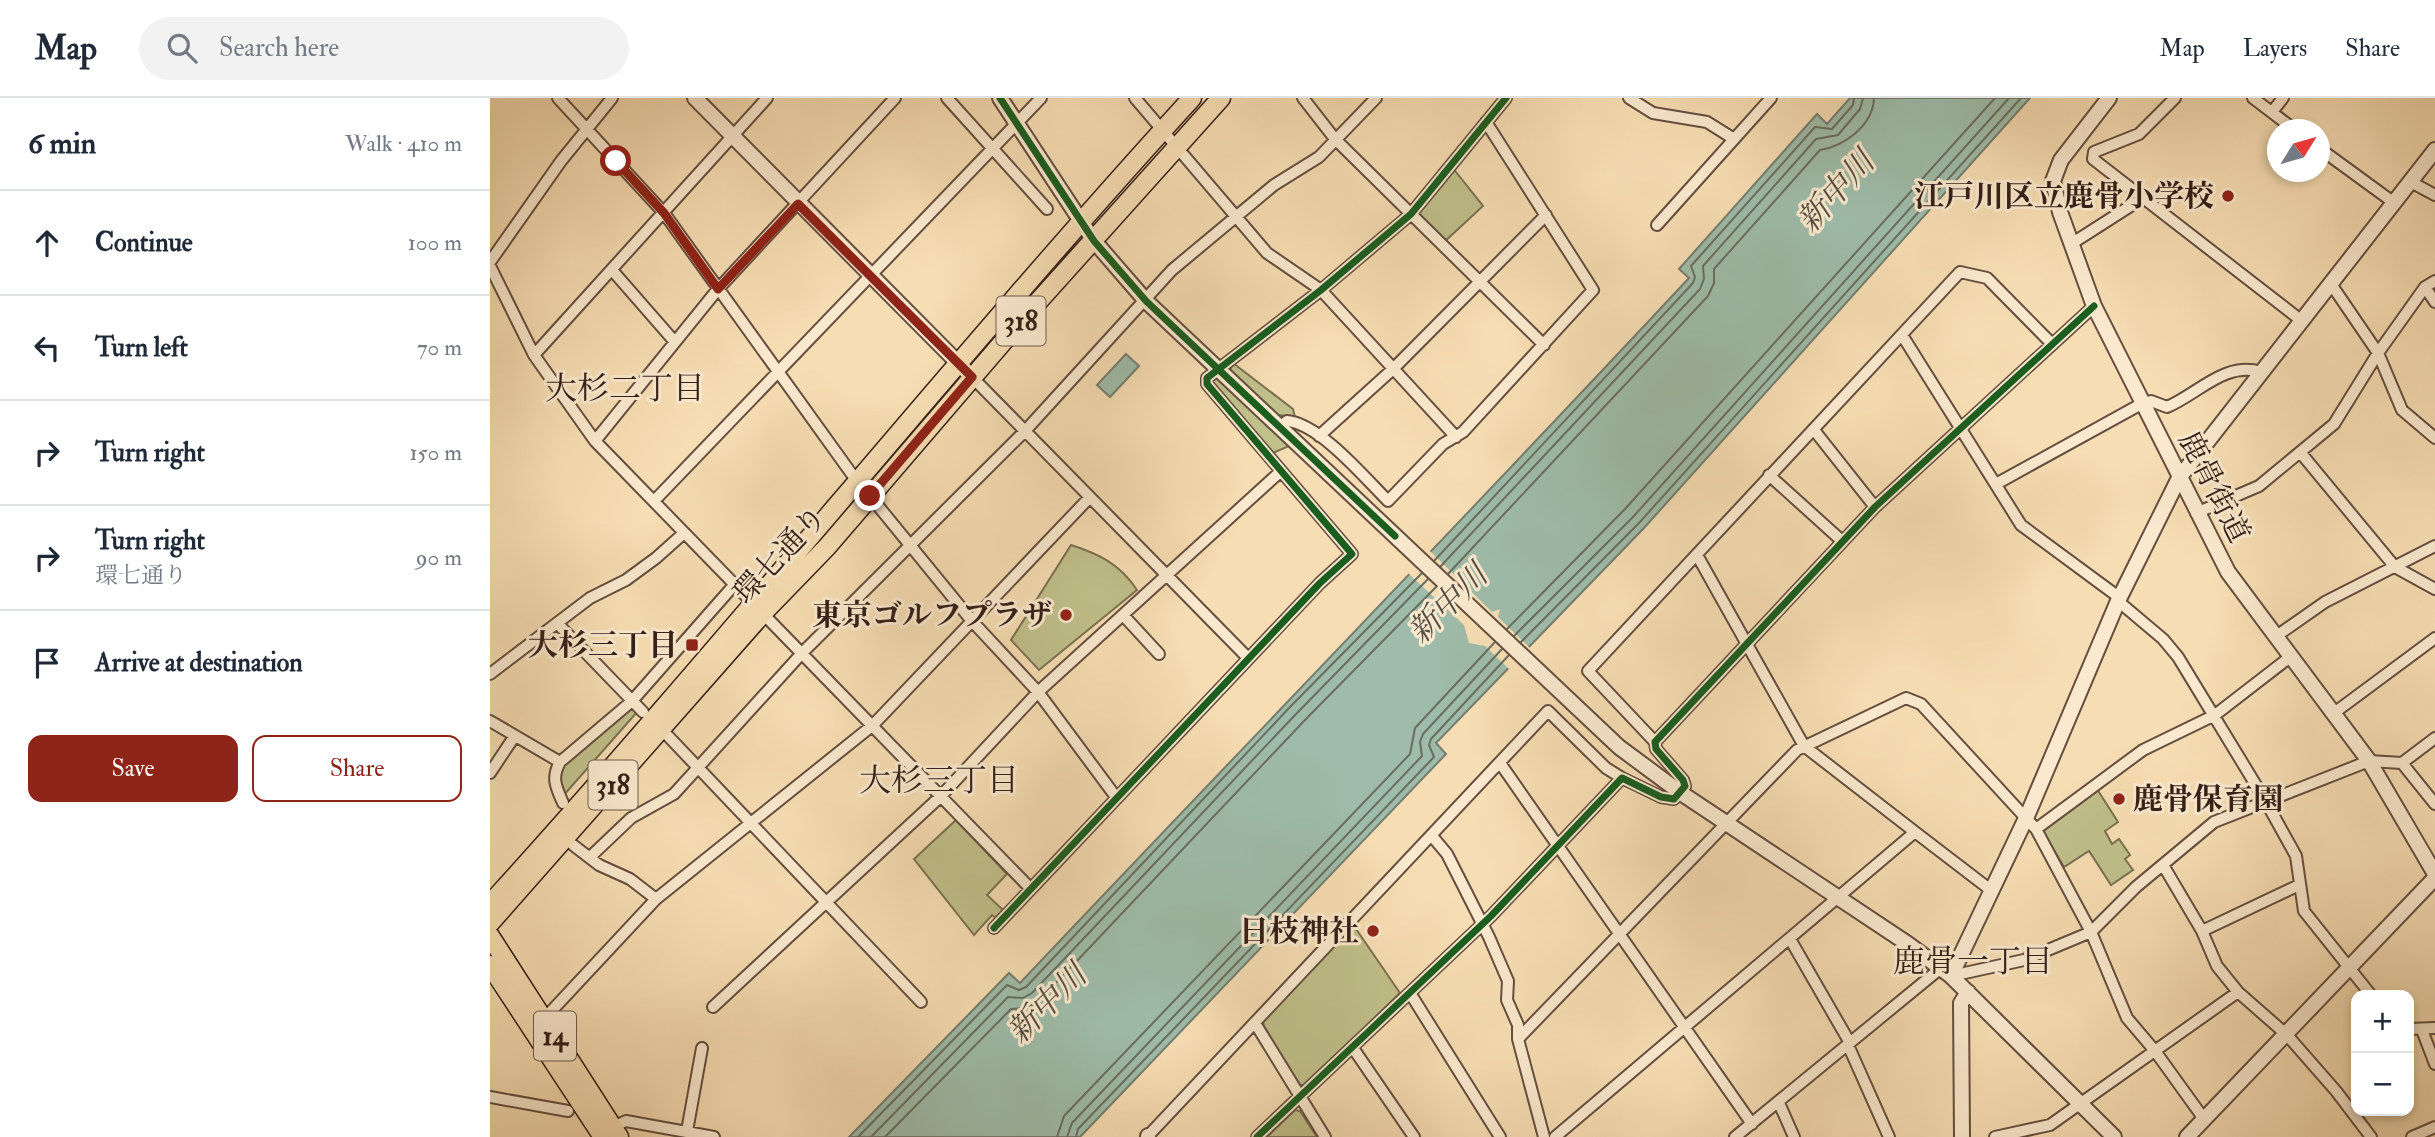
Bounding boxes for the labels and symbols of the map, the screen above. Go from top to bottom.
north arrow [2267,119,2330,182]
water label: 新中川 [1789,141,1885,241]
route start [600,145,631,176]
place label: 江戸川区立鹿骨小学校 [1914,178,2214,215]
marker: 江戸川区立鹿骨小学校 [2220,188,2236,204]
road number: 318 [996,296,1046,346]
district label: 大杉二丁目 [545,369,705,409]
street label: 鹿骨街道 [2170,425,2258,549]
route end [854,480,885,511]
street label: 環七通り [726,499,834,611]
water label: 新中川 [1400,554,1498,652]
place label: 東京ゴルフプラザ [812,597,1052,634]
marker: 東京ゴルフプラザ [1058,607,1074,623]
place label: 大杉三丁目 [528,627,678,664]
marker: 大杉三丁目 [684,637,700,653]
road number: 318 [589,760,638,810]
district label: 大杉三丁目 [859,761,1019,801]
place label: 鹿骨保育園 [2133,781,2283,818]
marker: 鹿骨保育園 [2111,791,2127,807]
place label: 日枝神社 [1239,913,1359,950]
marker: 日枝神社 [1365,923,1381,939]
district label: 鹿骨一丁目 [1893,942,2053,982]
water label: 新中川 [999,954,1097,1052]
road number: 14 [534,1012,576,1060]

